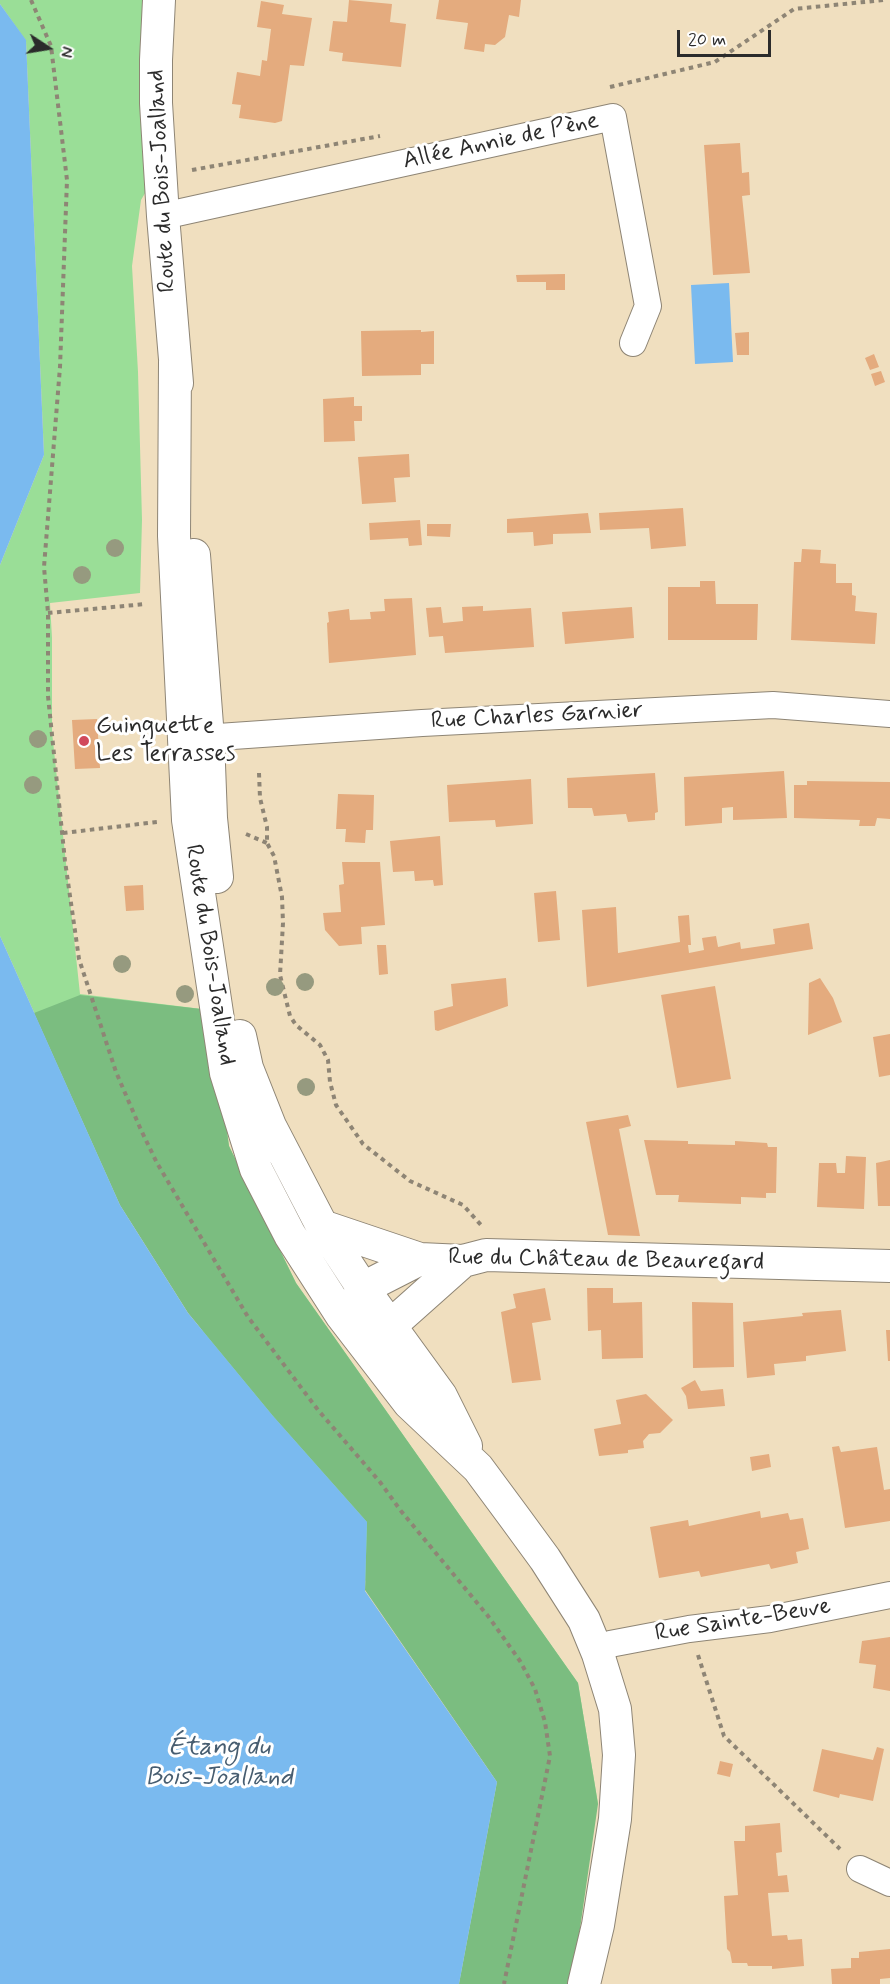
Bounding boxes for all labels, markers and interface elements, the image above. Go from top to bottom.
north arrow [18,18,78,78]
scale bar [680,18,774,56]
text: 20 m [688,28,726,52]
text: N [55,44,77,59]
street label: Route du Bois-Joalland [143,69,183,293]
street label: Allée Annie de Pène [401,107,601,177]
street label: Rue Charles Garnier [430,697,644,737]
place label: Guinguette Les Terrasses [96,713,235,769]
marker: Guinguette Les Terrasses [77,734,91,748]
street label: Route du Bois-Joalland [177,842,241,1068]
street label: Rue du Château de Beauregard [448,1244,764,1278]
street label: Rue Sainte-Beuve [653,1593,833,1649]
water label: Étang du Bois-Joalland [145,1733,293,1794]

